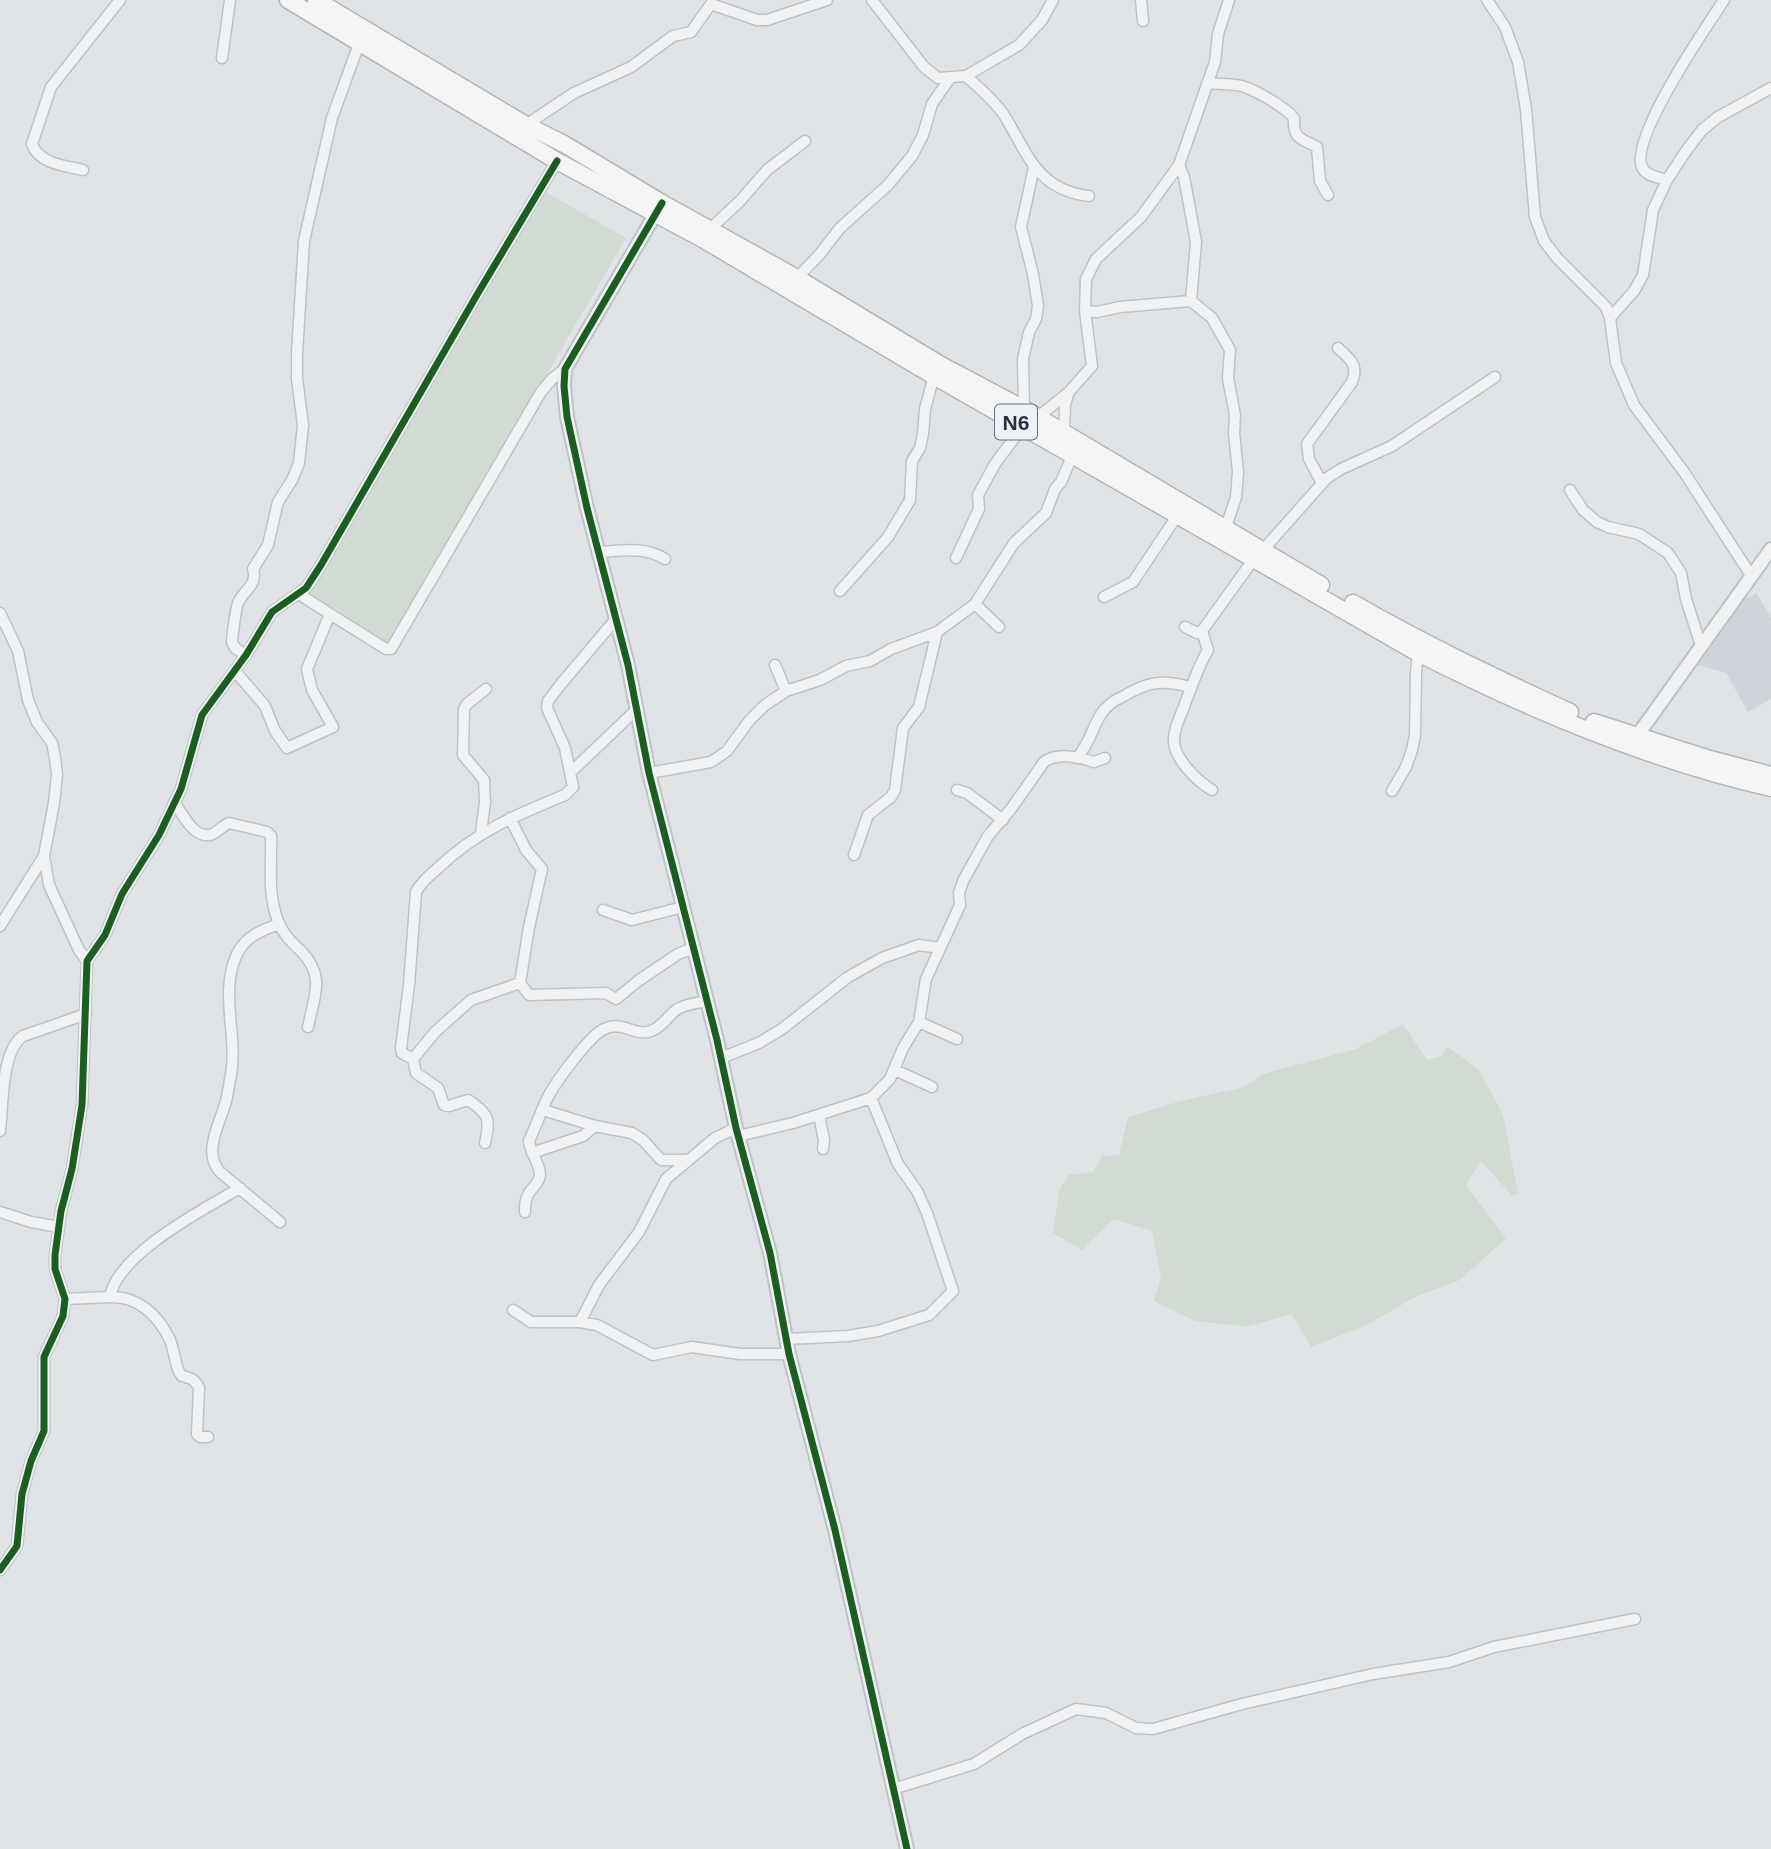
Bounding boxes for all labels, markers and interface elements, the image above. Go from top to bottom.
road number: N6 [995,404,1037,440]

